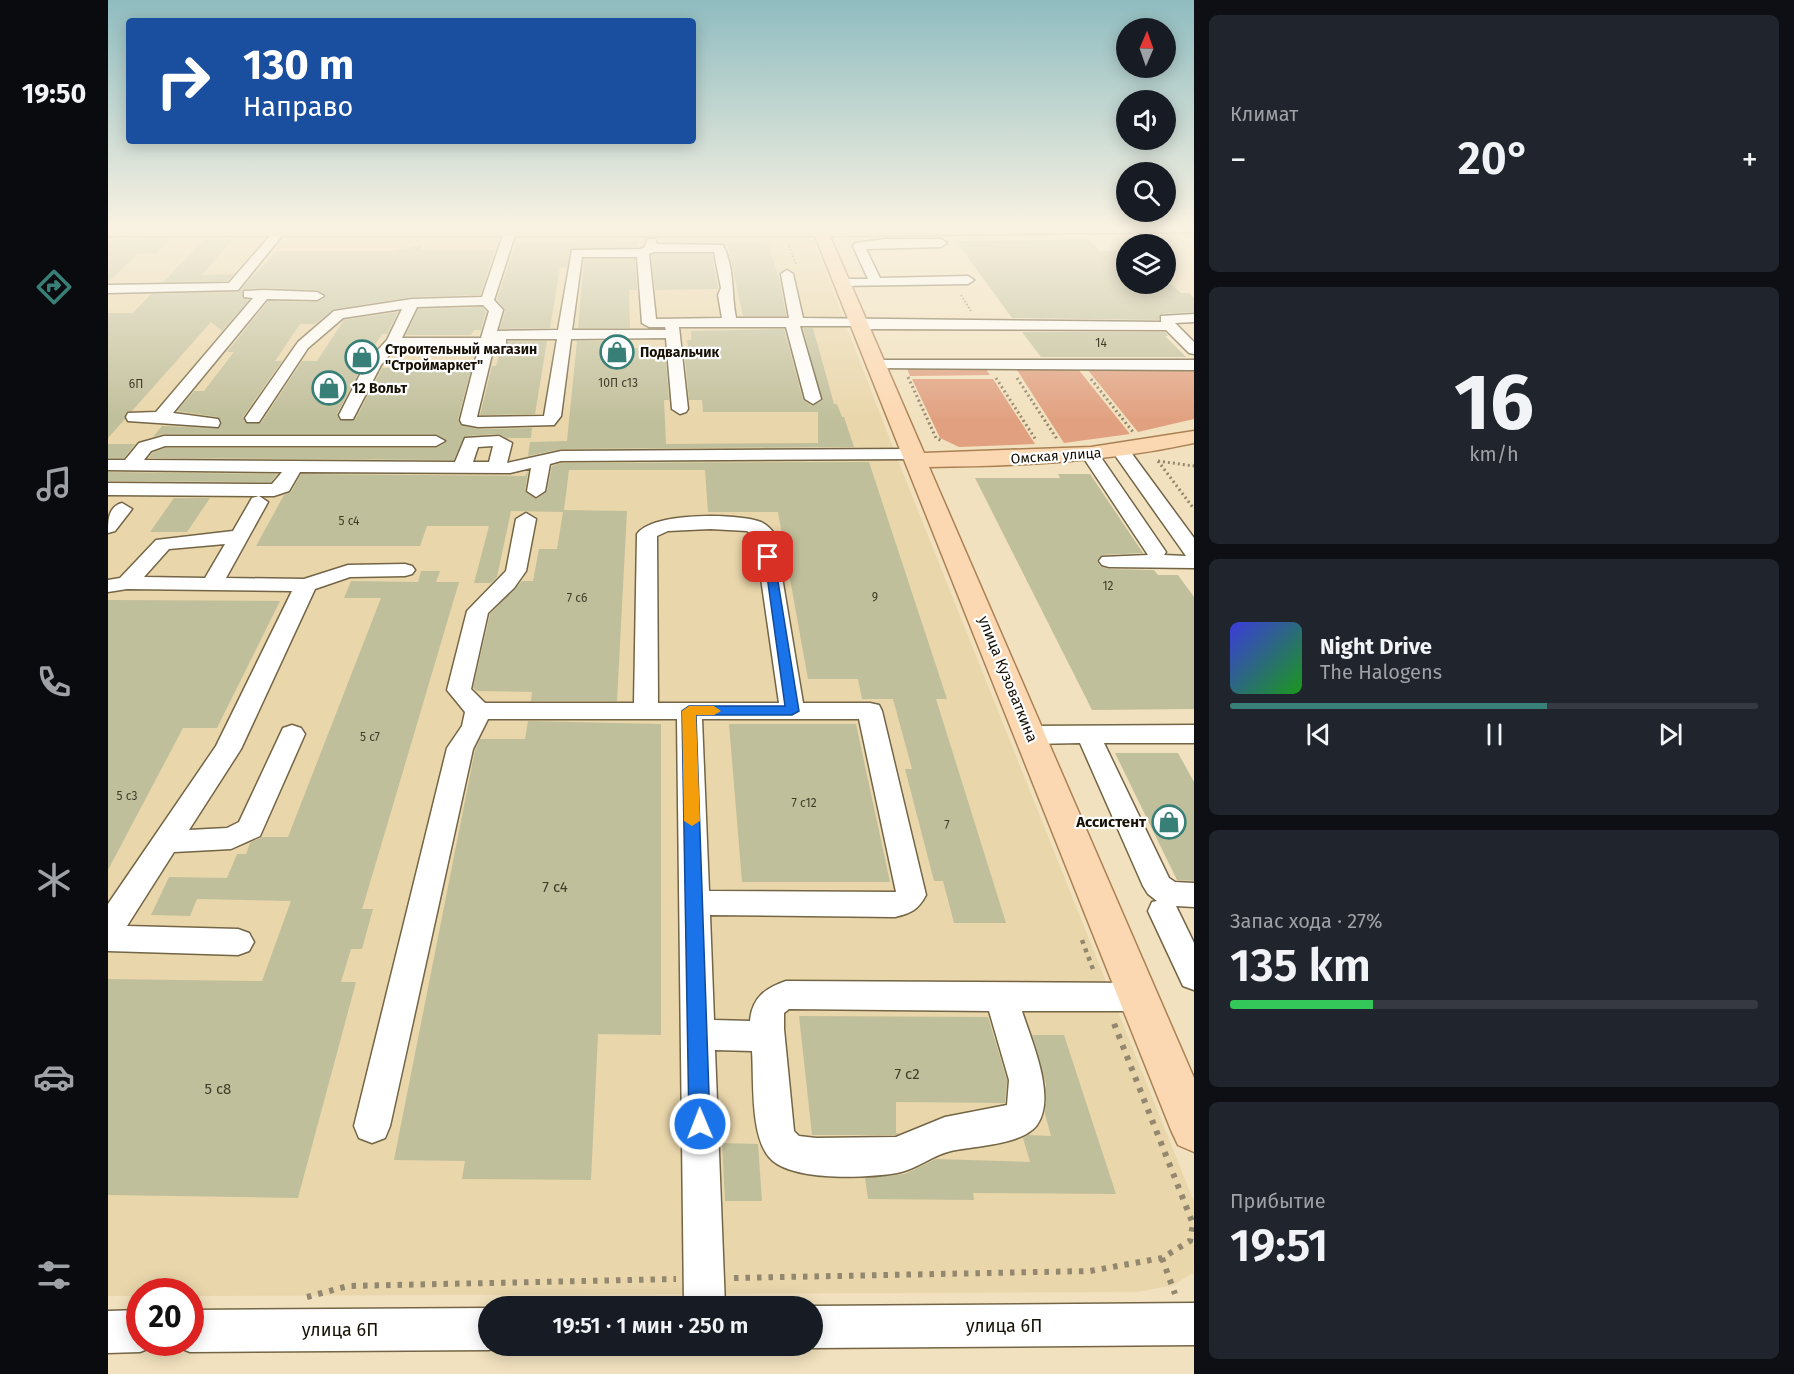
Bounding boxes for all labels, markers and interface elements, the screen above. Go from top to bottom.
north arrow [1116,18,1176,78]
map controls [1116,18,1176,294]
text: 130 m [243,40,354,90]
icon: right [144,42,222,120]
text: 19:50 [22,78,86,110]
button: sound [1116,90,1176,150]
text: Направо [243,91,353,123]
text: Климат [1230,102,1298,126]
text: 20° [1458,132,1530,186]
text: − [1230,140,1247,180]
text: + [1742,140,1758,180]
button: search [1116,162,1176,222]
button: layers [1116,234,1176,294]
icon: directions [33,266,75,308]
shop icon: Подвальчик [599,334,635,370]
house number: 14 [1095,336,1107,350]
shop icon: Строительный магазин "Строймаркет" [344,339,380,375]
place label: Строительный магазин "Строймаркет" [385,341,537,374]
place label: Подвальчик [640,344,719,361]
text: 16 [1454,356,1534,450]
shop icon: 12 Вольт [311,370,347,406]
house number: 10П с13 [598,376,638,390]
house number: 6П [129,377,143,391]
place label: 12 Вольт [352,380,407,397]
text: km/h [1469,442,1519,466]
street label: Омская улица [1010,444,1102,468]
icon: music [33,463,75,505]
house number: 5 с4 [339,514,360,528]
pin [742,531,793,582]
icon: arrive [751,540,784,573]
house number: 12 [1102,579,1114,593]
house number: 9 [872,590,878,604]
house number: 7 с6 [567,591,587,605]
street label: улица Кузоваткина [974,613,1042,745]
text: Night Drive [1320,633,1432,660]
text: The Halogens [1320,660,1442,684]
icon: phone [33,661,75,703]
icon: previous [1302,718,1335,751]
icon: pause [1478,718,1511,751]
icon: next [1654,718,1687,751]
house number: 5 с7 [360,730,380,744]
house number: 5 с3 [117,789,137,803]
house number: 7 с12 [791,796,817,810]
shop icon: Ассистент [1151,804,1187,840]
place label: Ассистент [1075,813,1147,831]
house number: 7 [944,818,950,832]
icon: climate [33,859,75,901]
house number: 7 с4 [542,878,568,896]
text: Запас хода · 27% [1230,909,1383,933]
text: 135 km [1230,939,1371,993]
icon: car [33,1056,75,1098]
house number: 7 с2 [894,1065,920,1083]
house number: 5 с8 [205,1080,231,1098]
position arrow [668,1092,732,1156]
text: Прибытие [1230,1189,1326,1213]
text: 19:51 [1230,1219,1328,1273]
icon: filters [33,1254,75,1296]
speed limit sign: 20 [126,1278,204,1356]
text: 19:51 · 1 мин · 250 m [553,1312,748,1339]
street label: улица 6П [966,1315,1042,1337]
street label: улица 6П [302,1319,378,1341]

